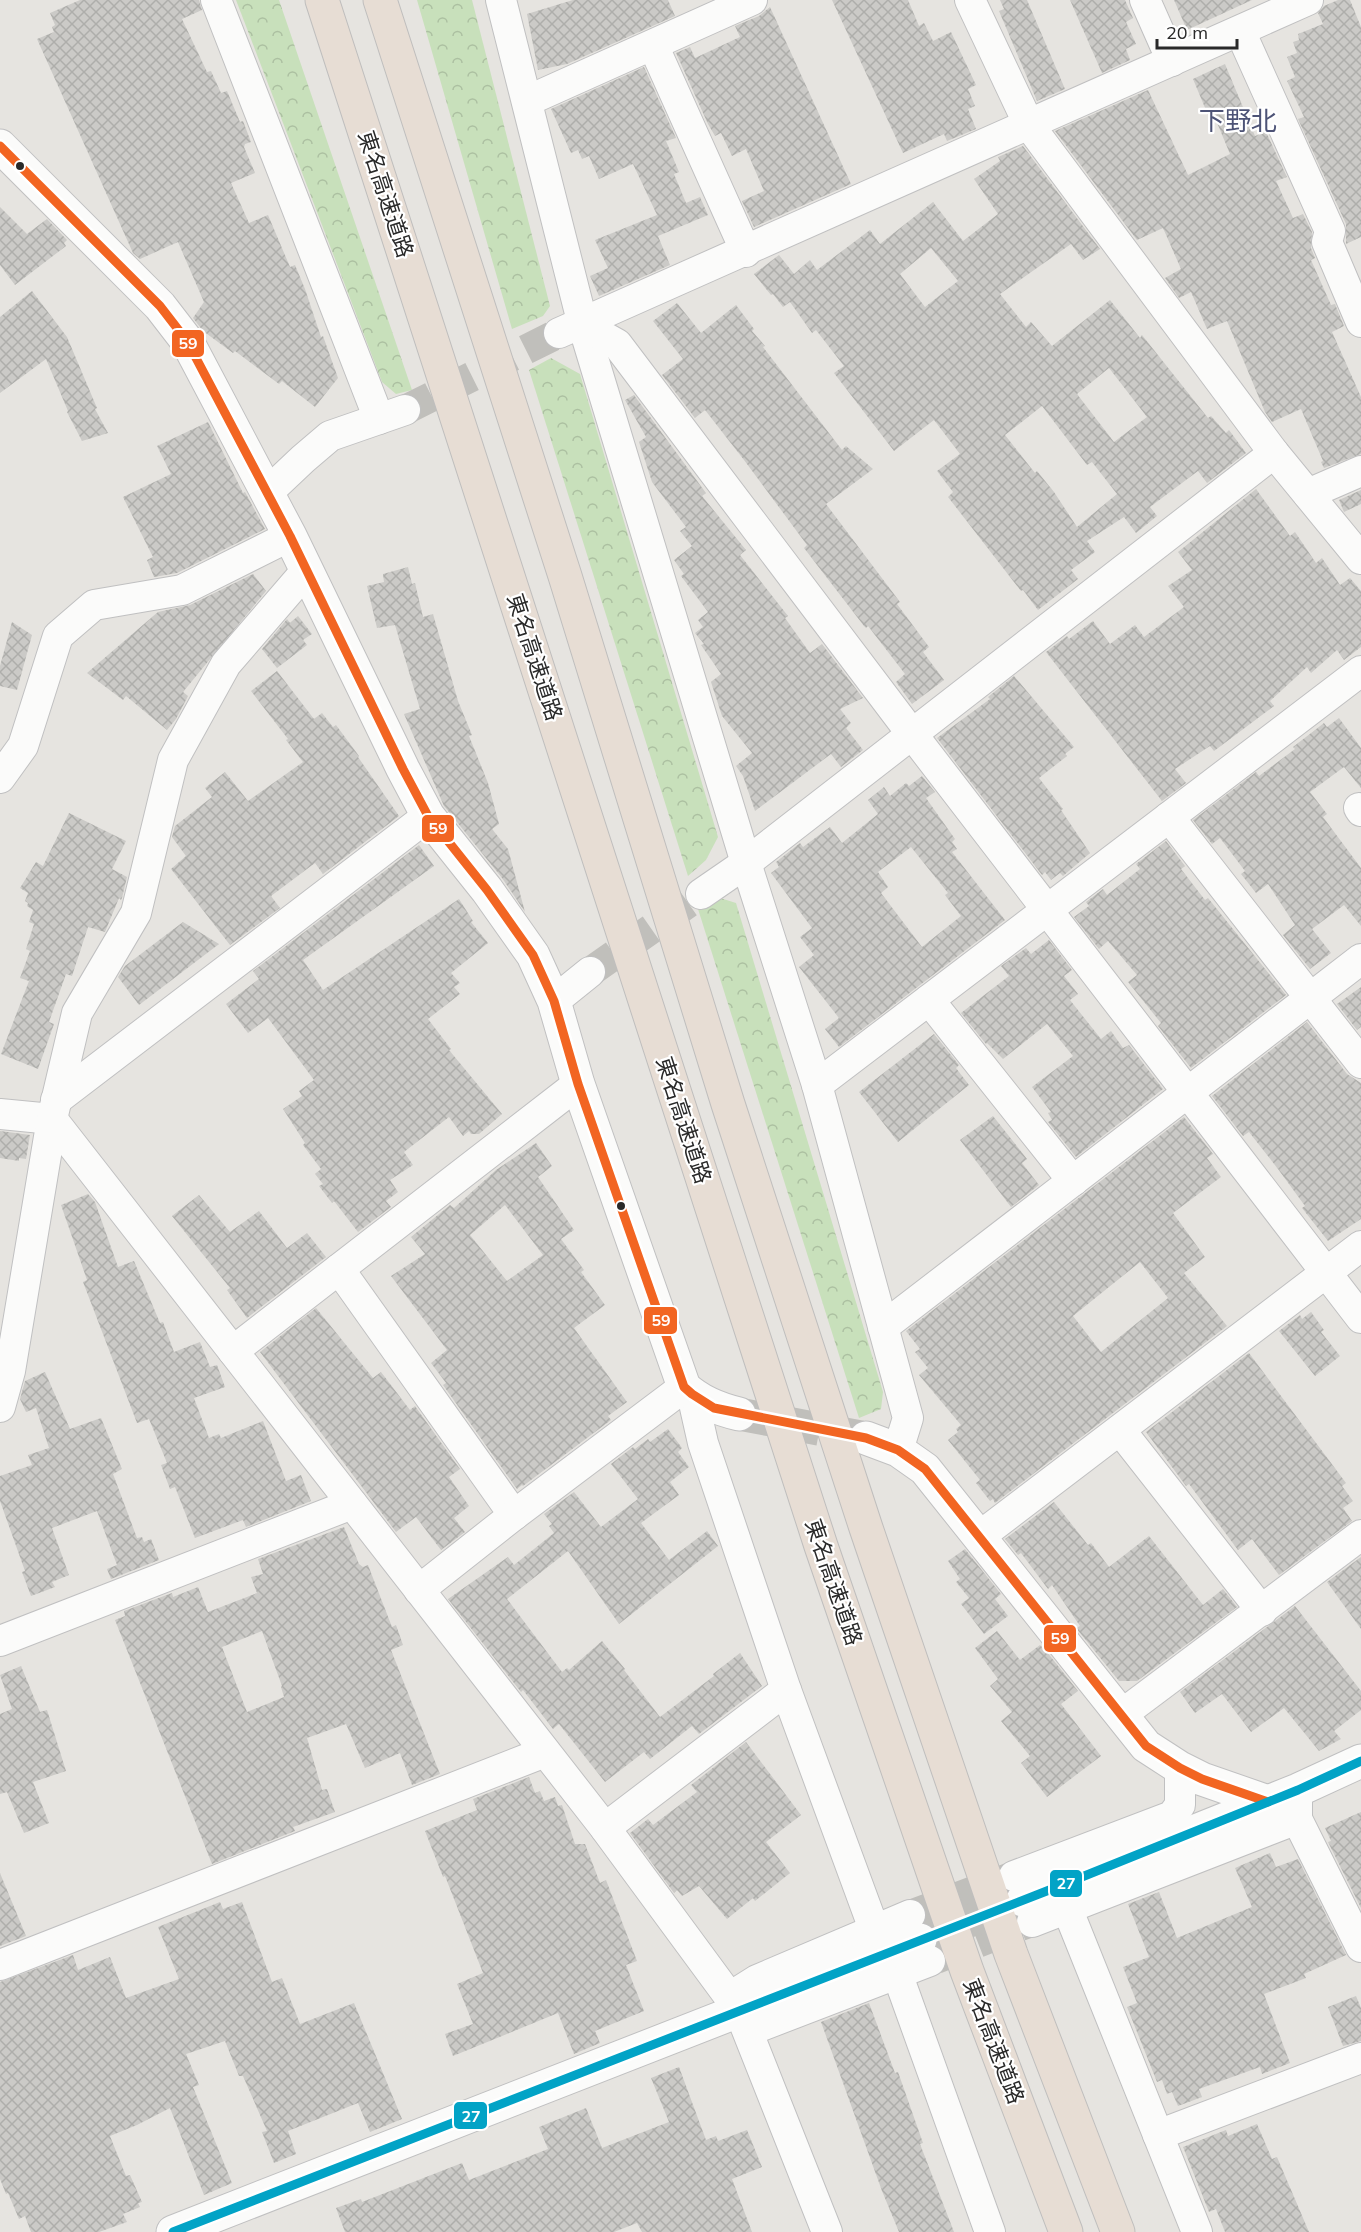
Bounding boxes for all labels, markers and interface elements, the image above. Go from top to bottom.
scale bar [1157,12,1236,50]
text: 20 m [1166,21,1208,44]
district label: 下野北 [1199,104,1277,137]
street label: 東名高速道路 [352,127,420,261]
unlabelled marker [14,160,26,172]
line badge: 59 [171,329,205,358]
text: 59 [178,333,198,353]
street label: 東名高速道路 [501,590,569,724]
line badge: 59 [421,814,455,843]
text: 59 [428,818,448,838]
street label: 東名高速道路 [650,1053,718,1187]
unlabelled marker [615,1200,627,1212]
line badge: 59 [643,1306,678,1335]
text: 59 [651,1310,671,1330]
street label: 東名高速道路 [799,1515,869,1649]
line badge: 59 [1043,1624,1077,1653]
text: 59 [1050,1628,1070,1648]
line badge: 27 [1049,1869,1083,1898]
text: 27 [1056,1873,1076,1893]
street label: 東名高速道路 [957,1974,1031,2108]
line badge: 27 [453,2101,488,2130]
text: 27 [461,2106,481,2126]

